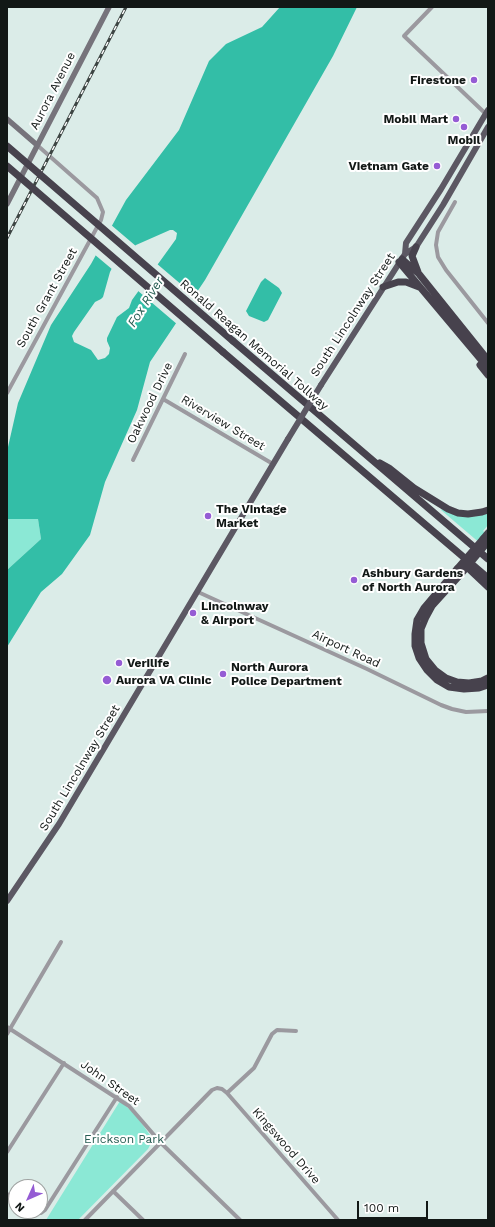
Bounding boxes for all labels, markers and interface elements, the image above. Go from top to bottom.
street label: Aurora Avenue [27,50,79,132]
place label: Firestone [410,73,466,87]
marker: Firestone [469,75,479,85]
place label: Mobil Mart [383,112,448,126]
marker: Mobil Mart [451,114,461,124]
marker: Mobil [459,122,469,132]
place label: Mobil [447,133,481,147]
place label: Vietnam Gate [349,159,429,173]
marker: Vietnam Gate [432,161,442,171]
street label: South Grant Street [14,246,80,350]
street label: South Lincolnway Street [308,251,398,379]
water label: Fox River [124,274,168,330]
street label: Ronald Reagan Memorial Tollway [177,277,331,413]
street label: Oakwood Drive [124,360,176,446]
street label: Riverview Street [178,392,268,454]
place label: The Vintage Market [216,502,287,530]
marker: The Vintage Market [203,511,213,521]
place label: Ashbury Gardens of North Aurora [362,566,463,594]
marker: Ashbury Gardens of North Aurora [349,575,359,585]
place label: Lincolnway & Airport [201,599,269,627]
marker: Lincolnway & Airport [188,608,198,618]
street label: Airport Road [310,627,382,671]
place label: Verilife [127,656,169,670]
marker: Verilife [114,658,124,668]
place label: North Aurora Police Department [231,660,342,688]
marker: North Aurora Police Department [218,669,228,679]
place label: Aurora VA Clinic [116,673,211,687]
marker: Aurora VA Clinic [101,674,113,686]
street label: South Lincolnway Street [37,702,123,834]
street label: John Street [78,1057,142,1109]
street label: Kingswood Drive [249,1105,323,1187]
park label: Erickson Park [84,1132,164,1146]
north arrow [8,1179,48,1219]
scale bar [359,1193,430,1219]
text: N [12,1200,27,1215]
text: 100 m [364,1201,399,1215]

